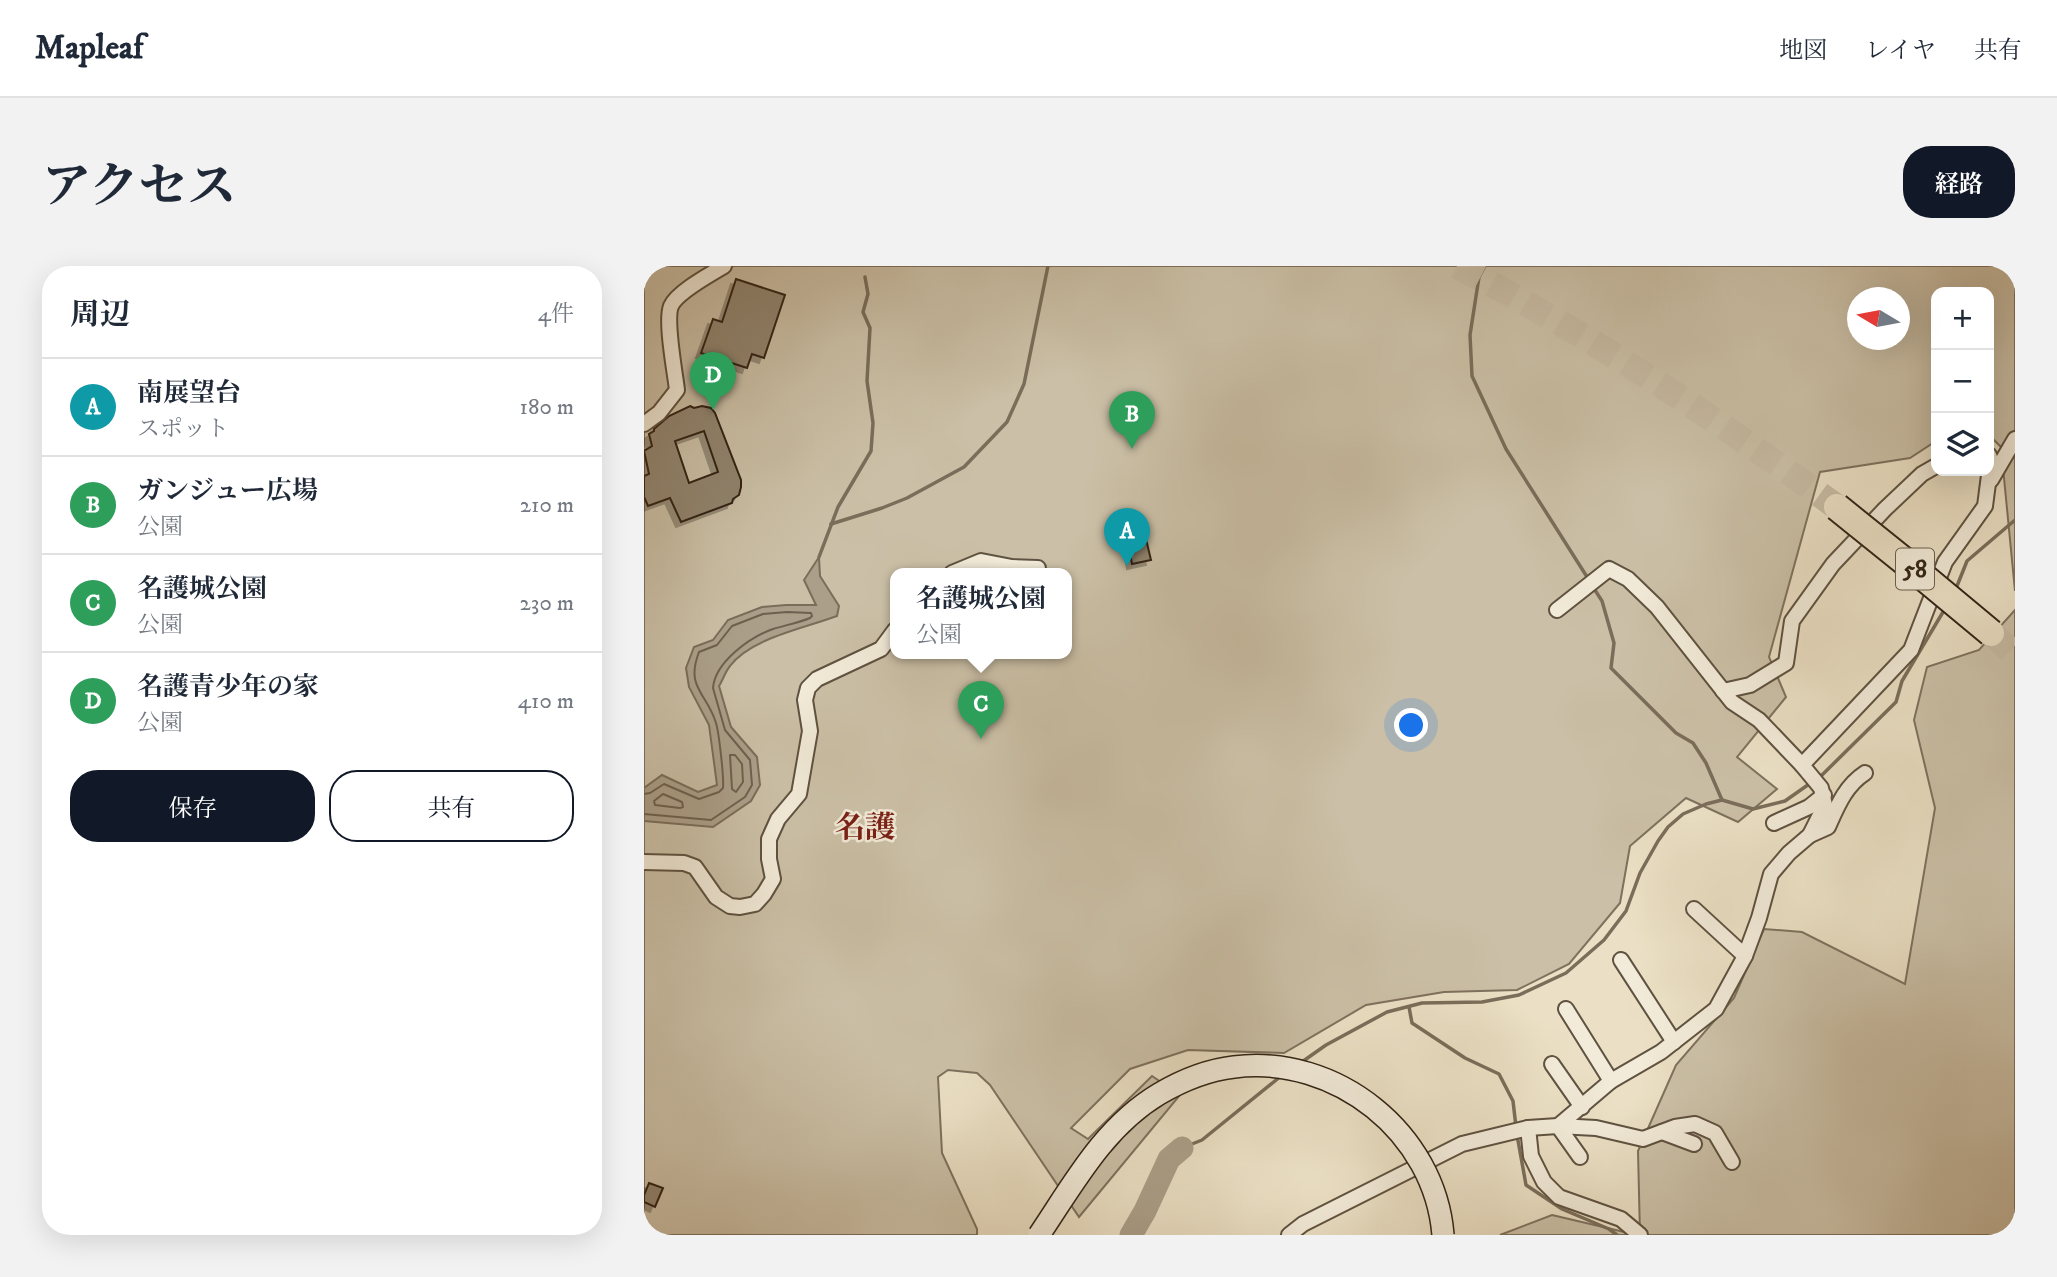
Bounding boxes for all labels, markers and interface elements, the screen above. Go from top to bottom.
text: Mapleaf [35,28,144,69]
text: 地図 [1779,36,1827,66]
text: レイヤ [1865,36,1936,66]
text: 共有 [1974,36,2022,66]
button: 経路 [1903,146,2015,218]
text: アクセス [42,157,237,219]
north arrow [1847,287,1910,350]
map controls [1931,287,1994,476]
button: + [1931,287,1994,350]
text: 周辺 [70,297,130,334]
text: 4件 [538,300,574,329]
button: − [1931,350,1994,413]
pin: D [690,352,736,410]
text: 南展望台 [137,377,241,410]
pin: B [1109,391,1155,449]
text: A [86,393,100,422]
text: 180 m [519,393,574,422]
button: layers [1931,413,1994,476]
text: スポット [137,415,229,444]
text: ガンジュー広場 [137,475,318,508]
text: B [86,491,100,520]
text: 210 m [520,491,574,520]
pin: A [1104,508,1150,566]
text: 公園 [137,513,183,542]
road number: 58 [1896,548,1934,590]
popup [890,568,1072,659]
text: 名護城公園 [137,573,267,606]
text: 名護城公園 [916,583,1046,616]
text: C [85,589,101,618]
text: 230 m [520,589,574,618]
text: 公園 [137,611,183,640]
text: 公園 [916,621,962,650]
text: 名護青少年の家 [137,671,319,704]
pin: C [958,681,1004,739]
text: D [84,687,102,716]
text: 410 m [518,687,574,716]
your location [1394,708,1428,742]
text: 公園 [137,709,183,738]
button: 保存 [70,770,315,842]
button: 共有 [329,770,574,842]
district label: 名護 [835,810,895,847]

